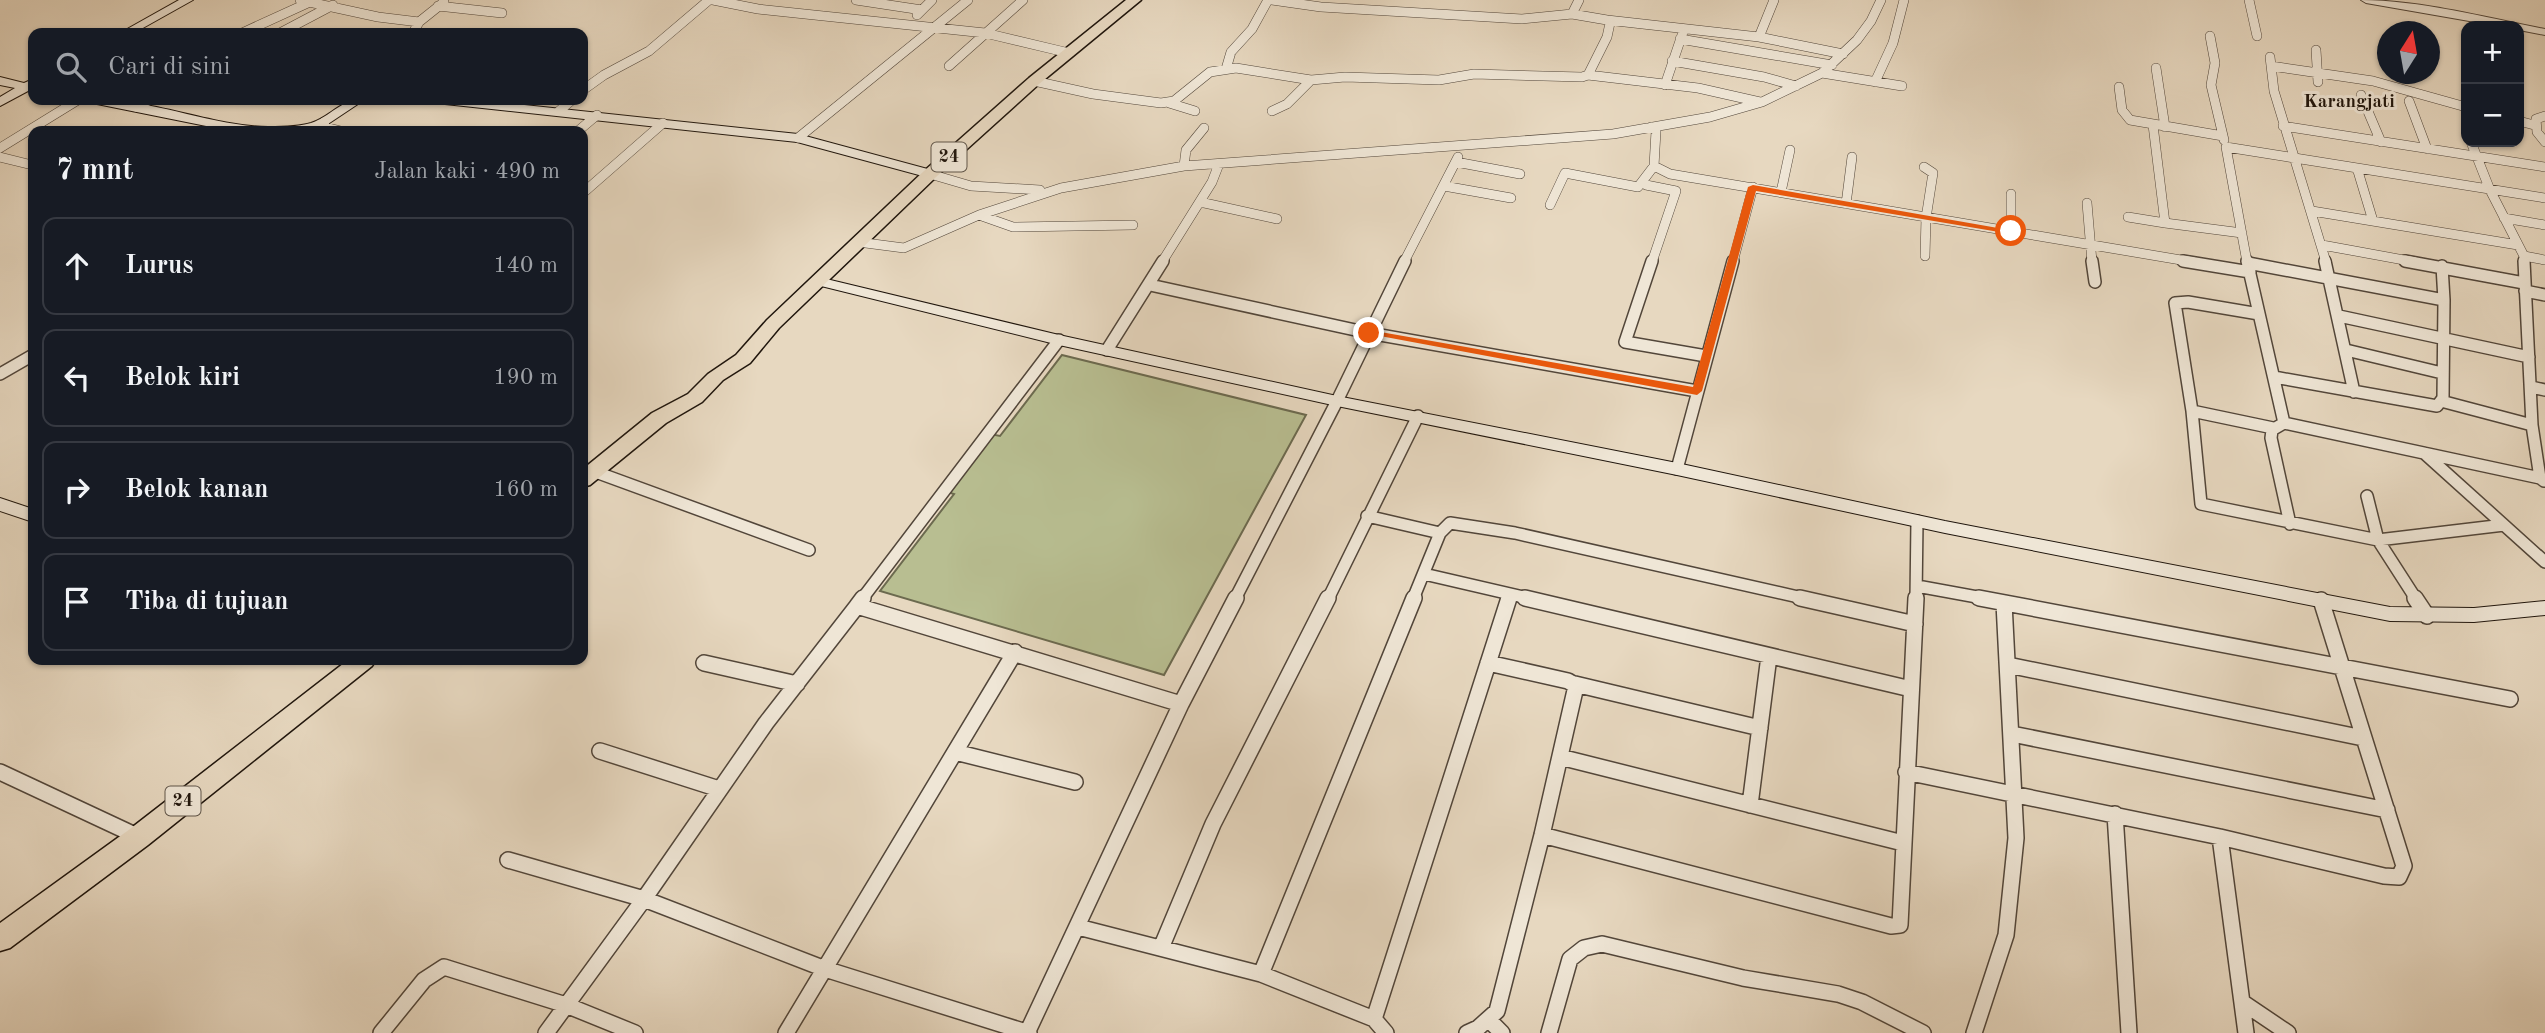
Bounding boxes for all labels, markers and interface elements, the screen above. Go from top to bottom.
north arrow [2377,21,2440,84]
map controls [2461,21,2524,147]
button: + [2461,21,2524,84]
search box [28,28,588,105]
icon: search [52,48,90,86]
text: Cari di sini [108,54,230,80]
button: − [2461,84,2524,147]
district label: Karangjati [2303,93,2395,112]
road number: 24 [932,142,967,172]
text: 7 mnt [56,156,133,186]
text: Jalan kaki · 490 m [374,160,560,183]
route start [1995,215,2026,246]
icon: ahead [58,247,96,285]
text: Lurus [125,253,193,279]
text: 140 m [493,254,558,277]
route end [1353,317,1384,348]
icon: left [58,359,96,397]
text: Belok kiri [125,365,240,391]
text: 190 m [493,366,558,389]
icon: right [58,471,96,509]
text: Belok kanan [125,477,269,503]
text: 160 m [493,478,558,501]
icon: arrive [58,583,96,621]
text: Tiba di tujuan [125,589,289,615]
road number: 24 [166,786,200,816]

